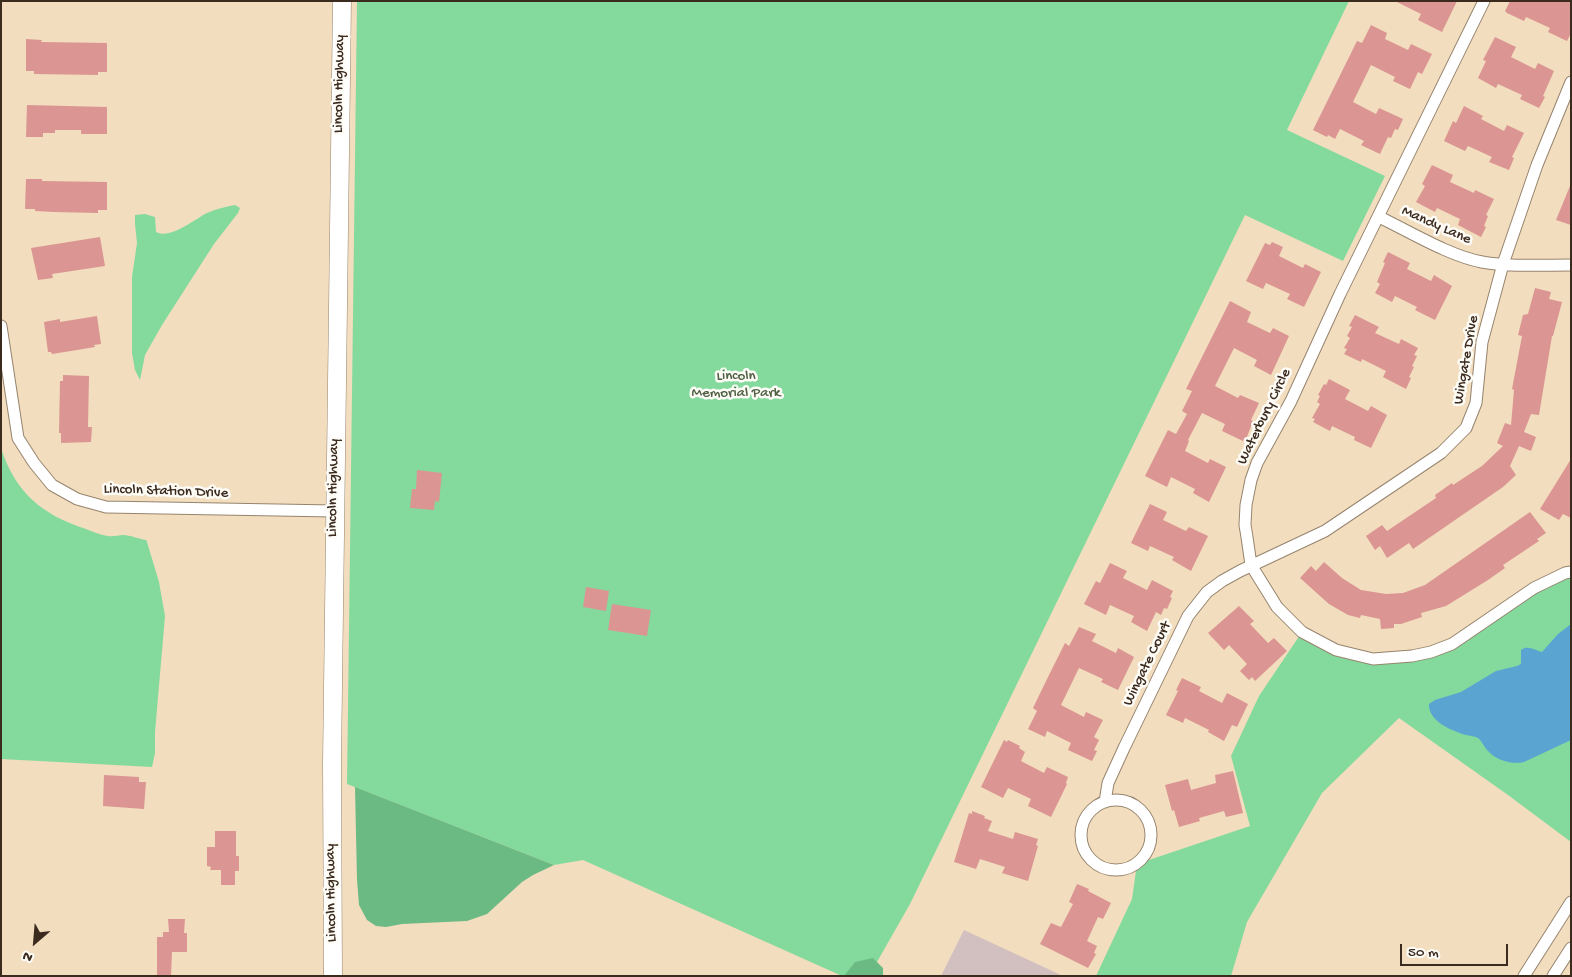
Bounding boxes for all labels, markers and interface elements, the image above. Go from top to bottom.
street label: Lincoln Highway [330,35,350,133]
street label: Mandy Lane [1398,203,1474,249]
street label: Wingate Drive [1450,314,1484,406]
street label: Waterbury Circle [1234,366,1296,468]
park label: Lincoln Memorial Park [692,368,780,403]
street label: Lincoln Highway [324,439,344,537]
street label: Lincoln Station Drive [103,481,229,503]
street label: Wingate Court [1120,619,1176,709]
street label: Lincoln Highway [322,844,342,942]
north arrow [10,917,60,967]
scale bar [1402,934,1510,966]
text: 50 m [1408,944,1439,962]
text: N [20,946,36,965]

